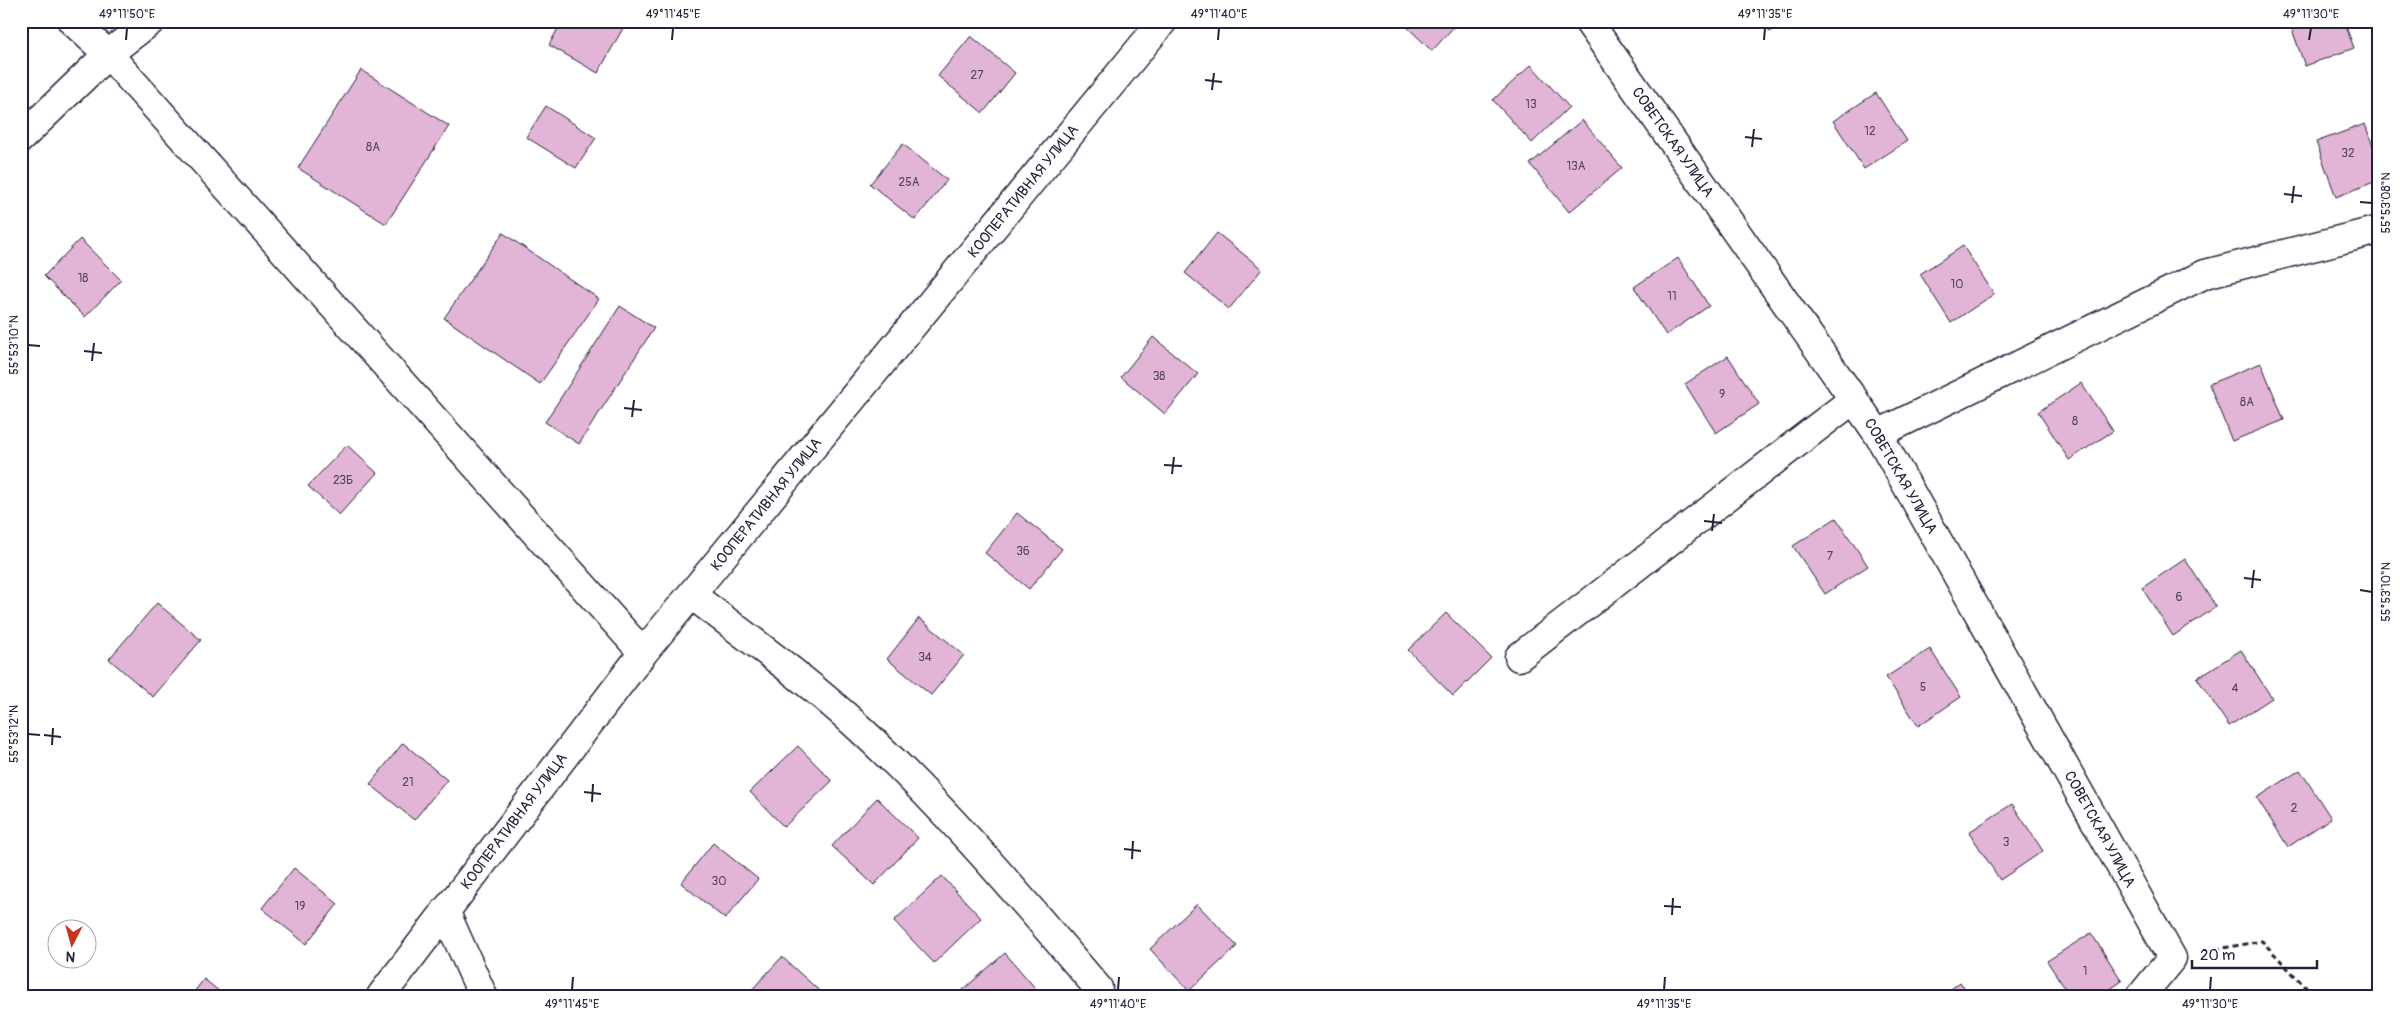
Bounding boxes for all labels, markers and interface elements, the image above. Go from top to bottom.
text: 49°11'50"E [99,7,155,22]
text: 49°11'45"E [646,7,700,22]
text: 49°11'40"E [1191,7,1247,22]
text: 49°11'35"E [1738,7,1792,22]
text: 49°11'30"E [2283,7,2339,22]
house number: 27 [970,68,984,83]
street label: СОВЕТСКАЯ УЛИЦА [1627,83,1718,201]
house number: 13 [1525,97,1537,112]
street label: КООПЕРАТИВНАЯ УЛИЦА [964,121,1083,262]
house number: 12 [1864,124,1876,139]
house number: 8А [366,140,380,155]
house number: 32 [2341,146,2355,161]
house number: 13А [1566,159,1586,174]
text: 55°53'08"N [2379,172,2394,234]
house number: 25А [898,175,920,190]
house number: 18 [78,271,88,286]
house number: 10 [1951,277,1963,292]
house number: 11 [1667,289,1677,304]
text: 55°53'10"N [7,315,22,375]
house number: 38 [1153,369,1165,384]
house number: 9 [1719,387,1725,402]
house number: 8А [2240,395,2254,410]
house number: 8 [2072,414,2078,429]
street label: СОВЕТСКАЯ УЛИЦА [1860,415,1942,538]
street label: КООПЕРАТИВНАЯ УЛИЦА [707,434,826,575]
house number: 23Б [333,473,353,488]
house number: 36 [1016,544,1030,559]
house number: 7 [1827,549,1834,564]
text: 55°53'10"N [2379,562,2394,622]
house number: 6 [2176,590,2183,605]
house number: 34 [918,650,932,665]
house number: 5 [1920,680,1926,695]
house number: 4 [2232,681,2239,696]
text: 55°53'12"N [7,705,22,763]
street label: КООПЕРАТИВНАЯ УЛИЦА [457,749,572,893]
street label: СОВЕТСКАЯ УЛИЦА [2060,768,2140,891]
house number: 21 [402,775,414,790]
house number: 2 [2291,801,2298,816]
house number: 3 [2003,835,2010,850]
house number: 30 [712,874,726,889]
house number: 19 [295,899,305,914]
north arrow [48,920,98,970]
scale bar [2192,937,2318,969]
text: 20 m [2200,946,2235,965]
text: N [65,947,76,965]
house number: 1 [2083,964,2087,979]
text: 49°11'45"E [545,997,599,1012]
text: 49°11'40"E [1090,997,1146,1012]
text: 49°11'35"E [1637,997,1691,1012]
text: 49°11'30"E [2182,997,2238,1012]

